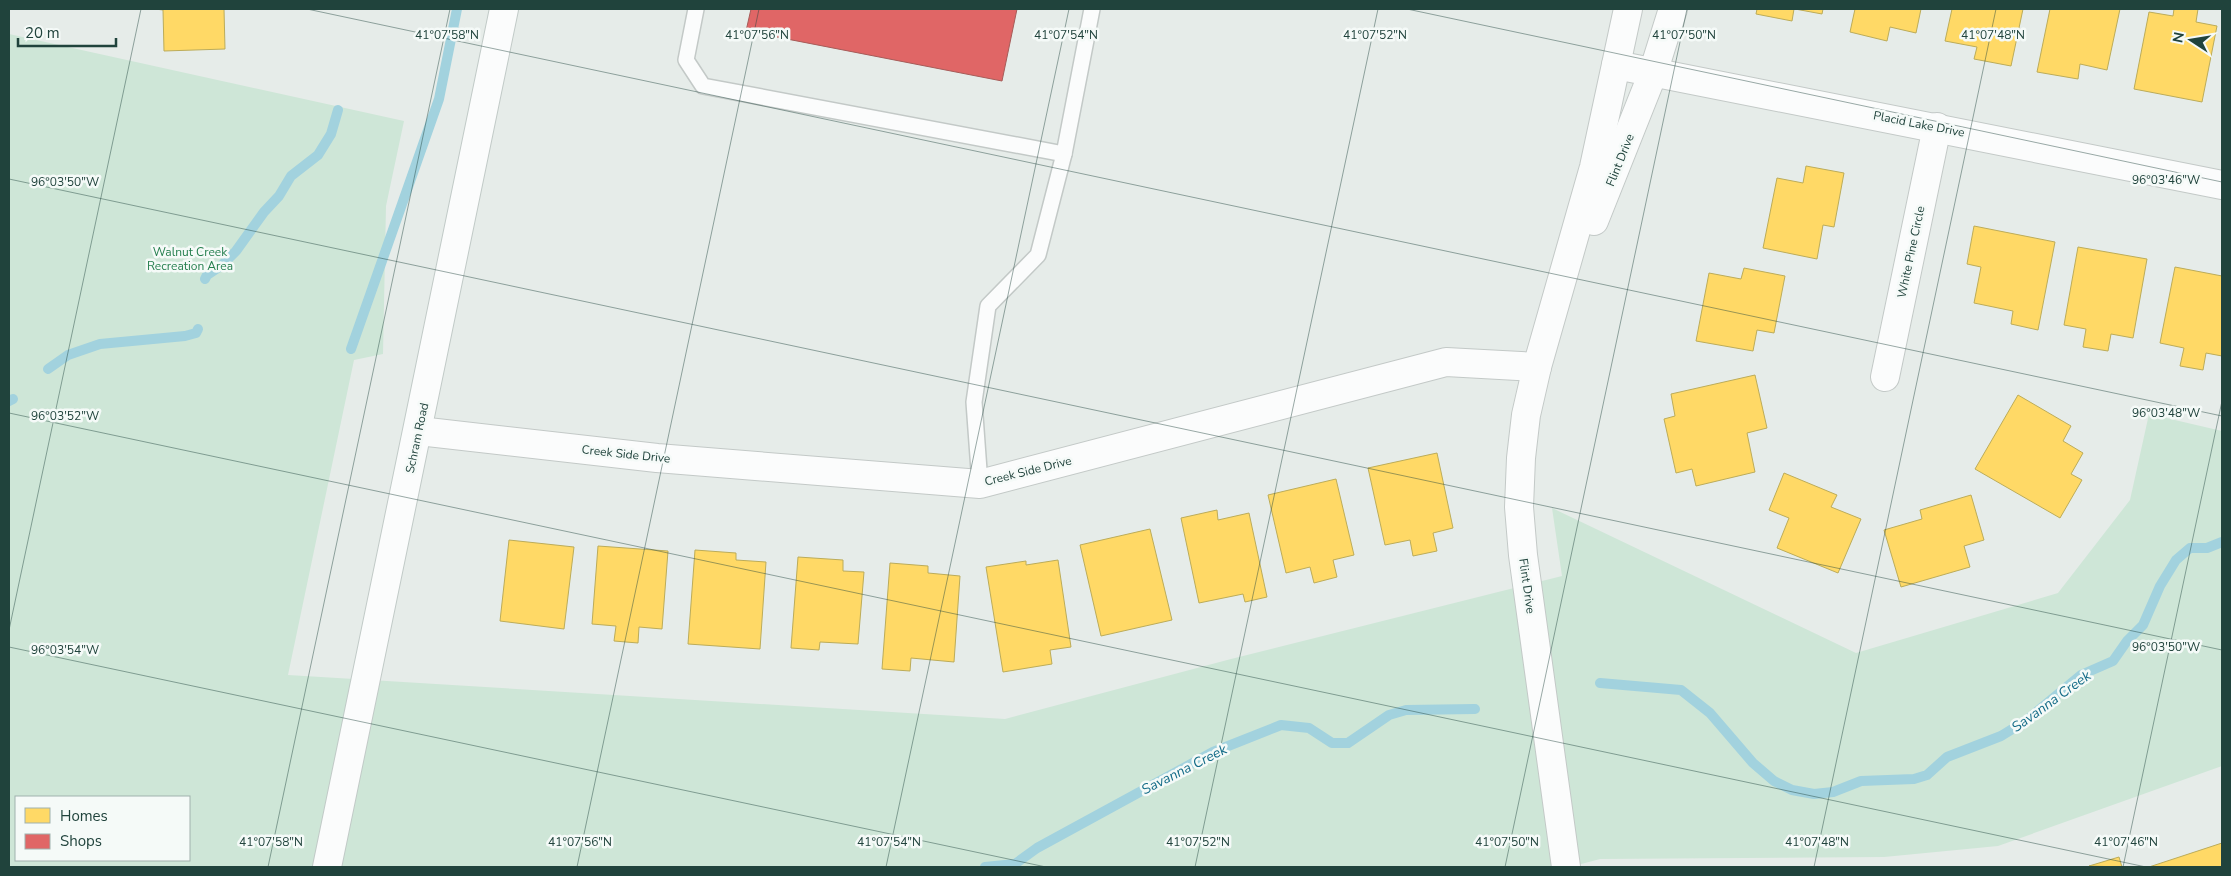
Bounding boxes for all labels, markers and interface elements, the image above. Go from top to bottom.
scale bar [18,15,115,47]
north arrow [2166,15,2216,65]
text: 20 m [25,23,60,43]
text: 41°07'58"N [415,27,479,43]
text: 41°07'56"N [725,27,789,43]
text: 41°07'54"N [1034,27,1098,43]
text: 41°07'52"N [1343,27,1407,43]
text: 41°07'50"N [1652,27,1716,43]
text: 41°07'48"N [1961,27,2025,43]
text: N [2168,30,2189,45]
street label: Placid Lake Drive [1872,107,1966,141]
street label: Flint Drive [1602,131,1638,189]
text: 96°03'46"W [2132,172,2200,188]
text: 96°03'50"W [31,174,99,190]
street label: White Pine Circle [1893,205,1929,299]
park label: Walnut Creek Recreation Area [147,244,233,274]
street label: Schram Road [402,401,432,475]
text: 96°03'48"W [2132,405,2200,421]
text: 96°03'52"W [31,408,99,424]
street label: Creek Side Drive [581,441,671,467]
street label: Creek Side Drive [983,452,1073,490]
street label: Flint Drive [1515,557,1539,615]
text: 96°03'50"W [2132,639,2200,655]
text: 96°03'54"W [31,642,99,658]
water label: Savanna Creek [2008,666,2096,737]
water label: Savanna Creek [1138,739,1231,799]
legend [15,796,190,861]
text: Homes [60,806,108,826]
text: Shops [60,831,102,851]
text: 41°07'58"N [239,834,303,850]
text: 41°07'56"N [548,834,612,850]
text: 41°07'54"N [857,834,921,850]
text: 41°07'52"N [1166,834,1230,850]
text: 41°07'50"N [1475,834,1539,850]
text: 41°07'48"N [1785,834,1849,850]
text: 41°07'46"N [2094,834,2158,850]

